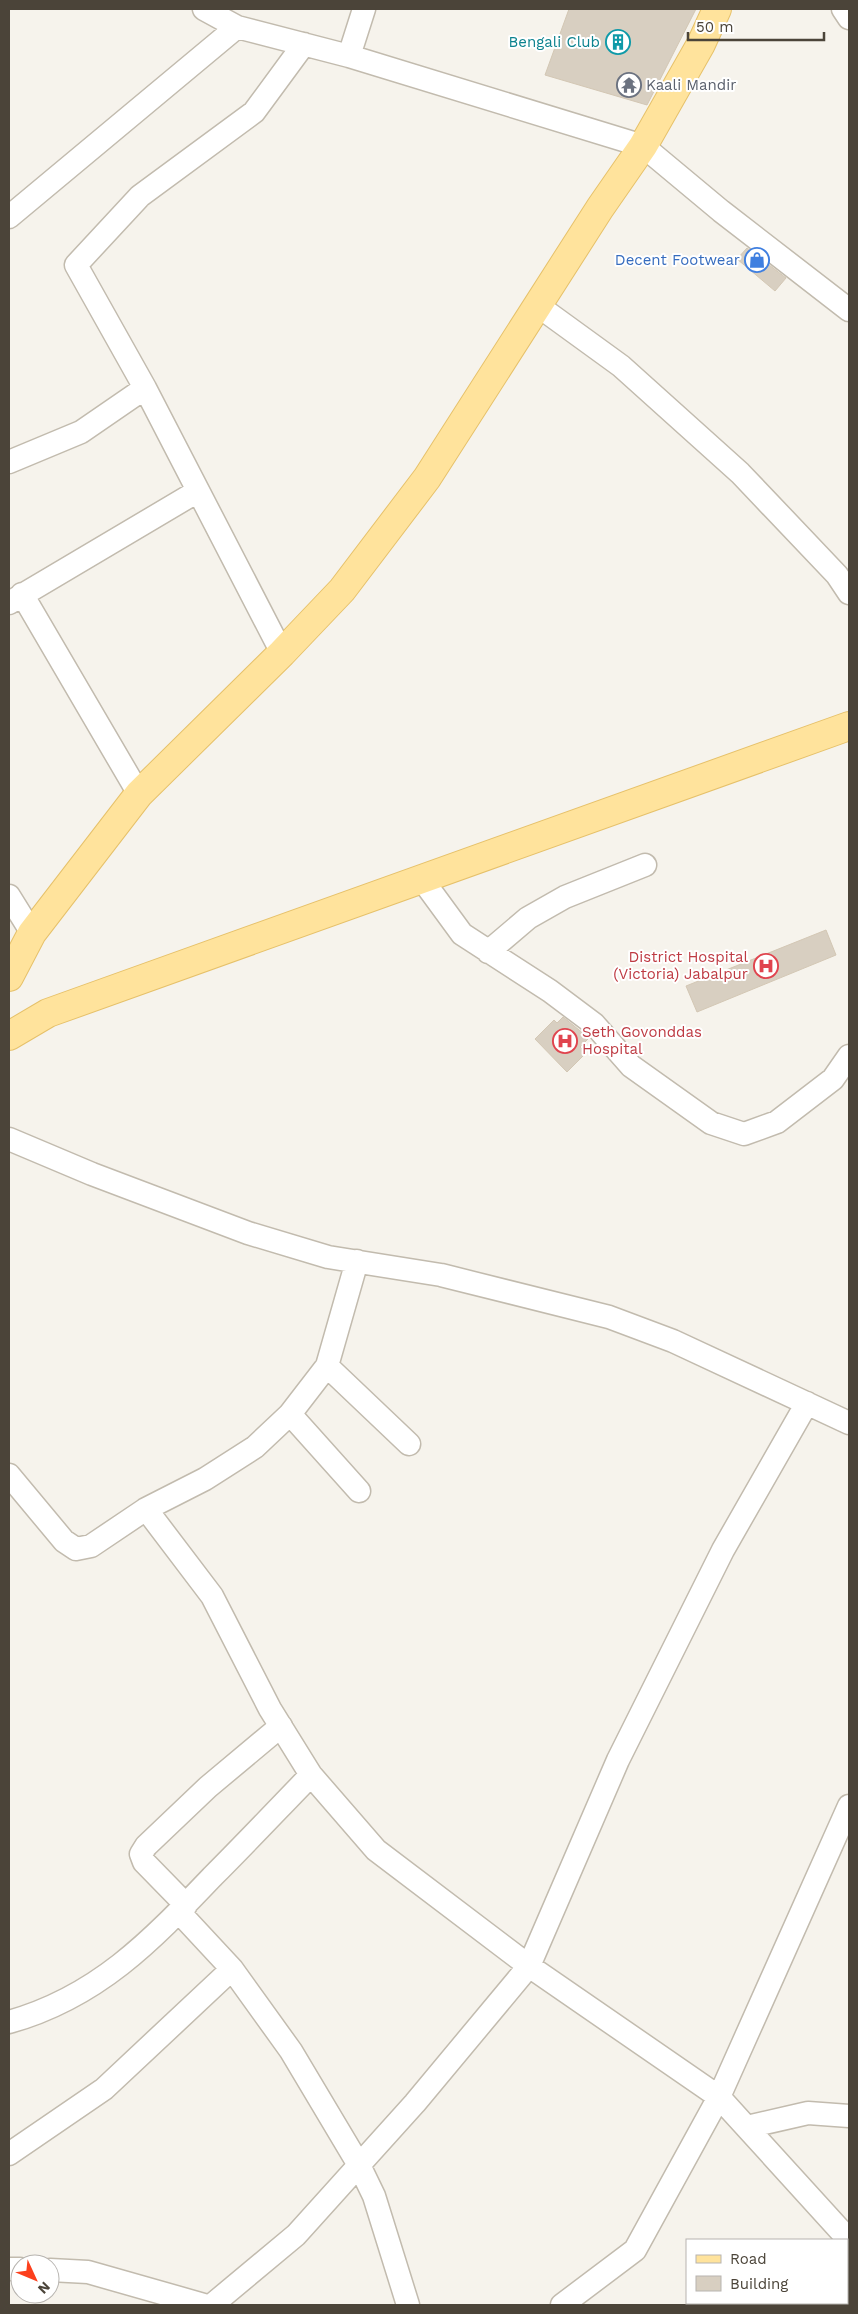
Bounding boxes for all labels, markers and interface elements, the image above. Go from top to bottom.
scale bar [688,10,824,42]
text: 50 m [696,18,733,36]
building icon: Bengali Club [605,29,631,55]
place label: Bengali Club [509,33,600,51]
temple icon: Kaali Mandir [616,72,642,98]
place label: Kaali Mandir [646,76,736,94]
shop icon: Decent Footwear [744,247,770,273]
place label: Decent Footwear [615,251,740,269]
place label: District Hospital (Victoria) Jabalpur [613,948,748,983]
hospital icon: District Hospital (Victoria) Jabalpur [753,953,779,979]
place label: Seth Govonddas Hospital [582,1023,702,1058]
hospital icon: Seth Govonddas Hospital [552,1028,578,1054]
legend [686,2239,848,2304]
text: Road [730,2250,767,2268]
north arrow [10,2254,60,2304]
text: Building [730,2275,788,2293]
text: N [35,2279,54,2297]

